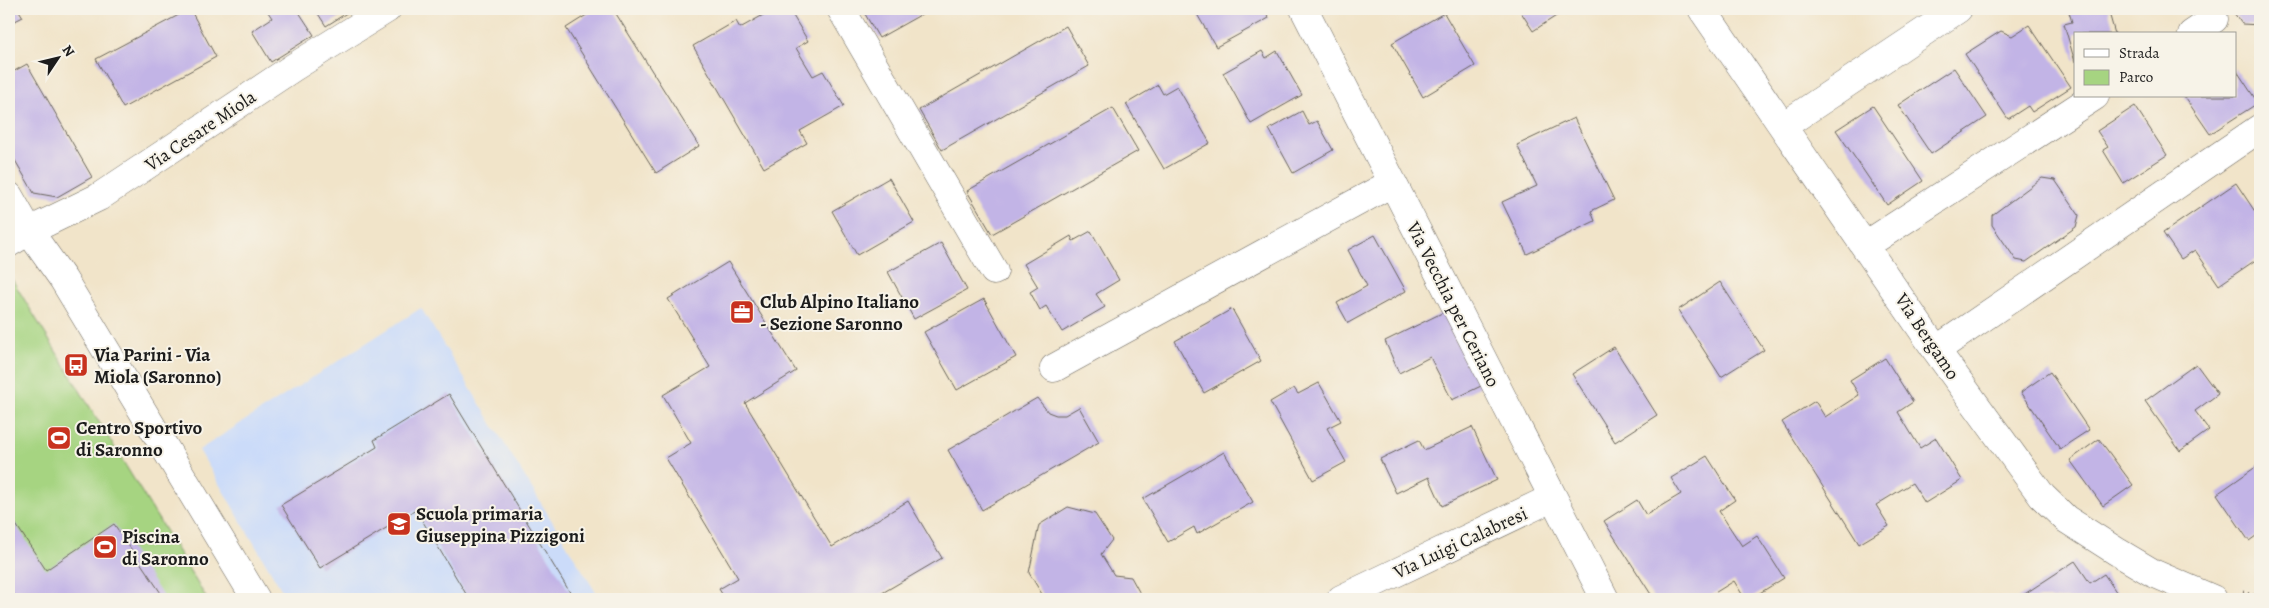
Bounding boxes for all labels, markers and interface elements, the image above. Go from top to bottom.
north arrow [32,32,82,82]
legend [2074,32,2236,98]
text: N [58,41,79,60]
text: Strada [2119,43,2160,63]
text: Parco [2119,67,2153,87]
street label: Via Cesare Miola [139,84,261,178]
street label: Via Vecchia per Ceriano [1400,216,1506,392]
street label: Via Bergamo [1888,287,1966,385]
place label: Club Alpino Italiano - Sezione Saronno [760,289,919,337]
office icon: Club Alpino Italiano - Sezione Saronno [729,299,755,325]
place label: Via Parini - Via Miola (Saronno) [93,342,221,390]
bus stop icon: Via Parini - Via Miola (Saronno) [63,352,89,378]
place label: Centro Sportivo di Saronno [76,415,202,463]
sports icon: Centro Sportivo di Saronno [46,425,72,451]
street label: Via Luigi Calabresi [1388,500,1532,586]
place label: Scuola primaria Giuseppina Pizzigoni [416,501,585,549]
school or university icon: Scuola primaria Giuseppina Pizzigoni [386,511,412,537]
place label: Piscina di Saronno [122,524,209,572]
sports icon: Piscina di Saronno [92,534,118,560]

